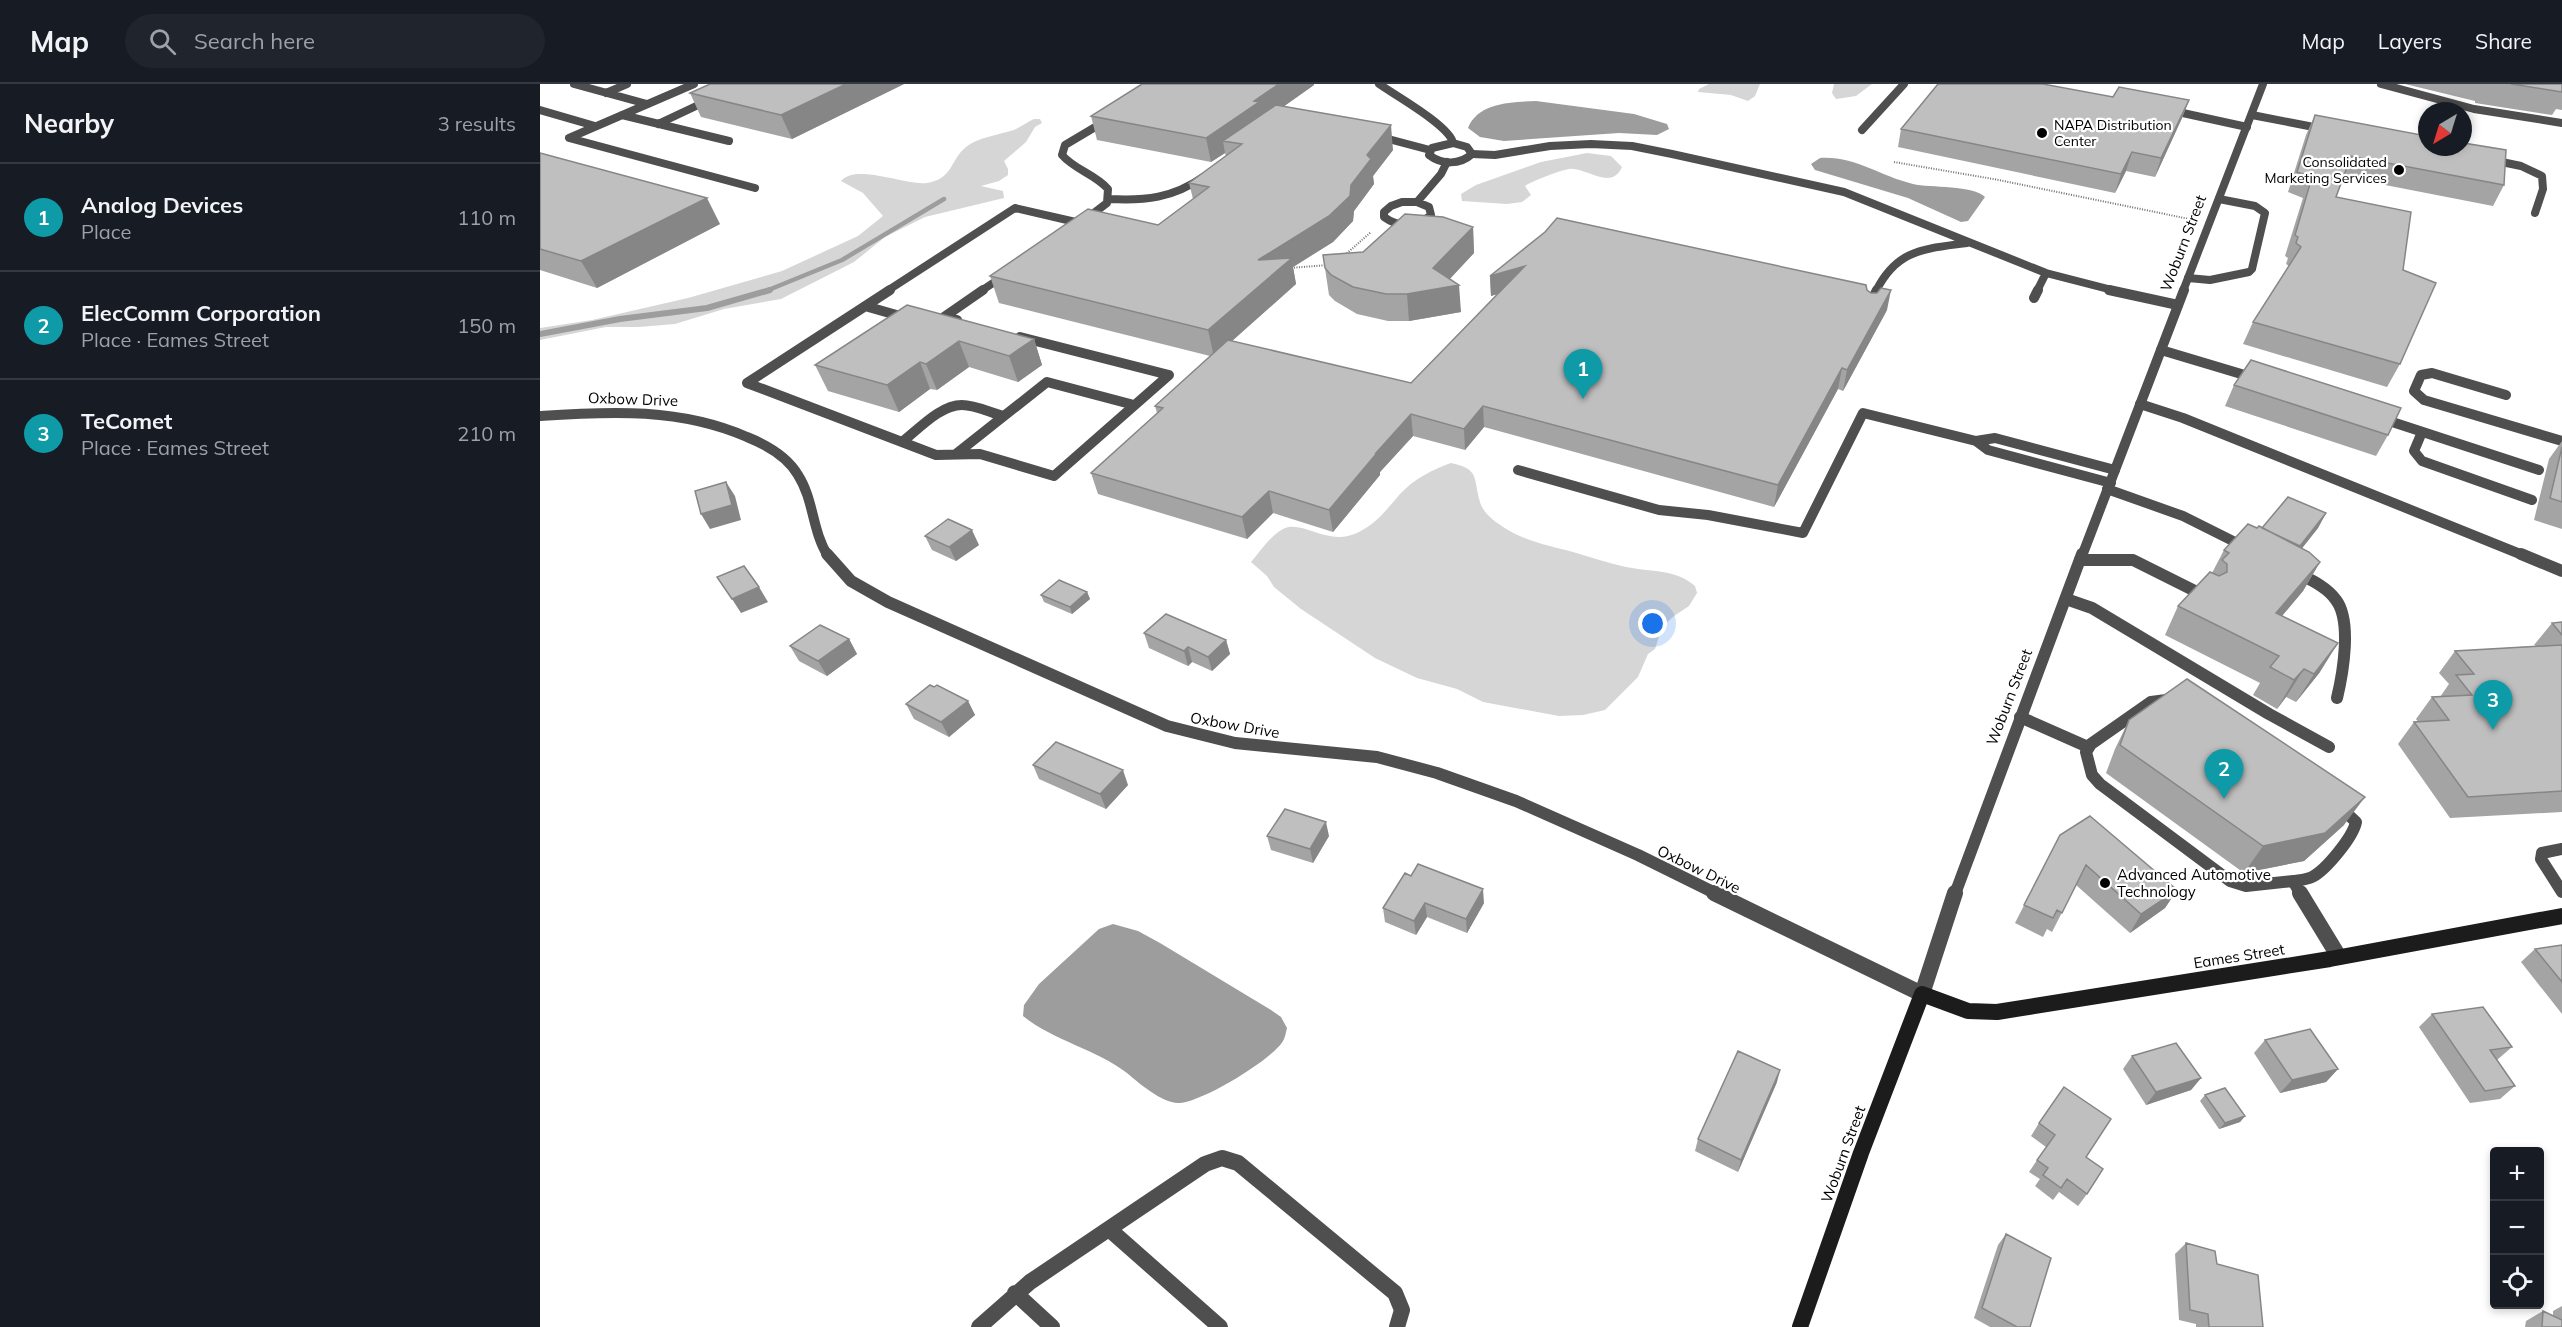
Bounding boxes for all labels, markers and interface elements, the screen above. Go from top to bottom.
search box [125,14,545,68]
text: Map [30,24,89,59]
icon: search [146,25,179,58]
text: Search here [194,27,315,55]
text: Map [2302,28,2345,54]
text: Layers [2378,28,2442,54]
text: Share [2475,28,2532,54]
north arrow [2418,102,2472,156]
text: Nearby [24,107,114,140]
text: 3 results [438,111,516,136]
place label: NAPA Distribution Center [2054,116,2172,150]
marker: NAPA Distribution Center [2035,126,2049,140]
place label: Consolidated Marketing Services [2264,153,2387,187]
marker: Consolidated Marketing Services [2392,163,2406,177]
text: Analog Devices [81,191,243,219]
street label: Woburn Street [2156,192,2210,294]
text: 1 [38,205,50,230]
text: 110 m [457,205,516,230]
text: Place [81,219,131,244]
text: ElecComm Corporation [81,299,321,327]
text: 2 [38,313,50,338]
text: 150 m [457,313,516,338]
text: Place · Eames Street [81,327,269,352]
pin: 1 [1564,350,1602,399]
street label: Oxbow Drive [588,388,678,410]
text: TeComet [81,407,172,435]
text: 3 [38,421,50,446]
text: 210 m [457,421,516,446]
text: Place · Eames Street [81,435,269,460]
your location [1638,609,1667,638]
street label: Woburn Street [1982,646,2036,748]
pin: 3 [2474,680,2512,730]
street label: Oxbow Drive [1189,708,1281,742]
pin: 2 [2204,750,2244,799]
street label: Oxbow Drive [1654,841,1744,897]
place label: Advanced Automotive Technology [2117,865,2271,901]
marker: Advanced Automotive Technology [2098,876,2112,890]
street label: Eames Street [2192,939,2286,973]
street label: Woburn Street [1817,1103,1869,1205]
map controls [2490,1147,2544,1309]
button: + [2490,1147,2544,1201]
button: − [2490,1201,2544,1255]
button: locate [2490,1255,2544,1309]

